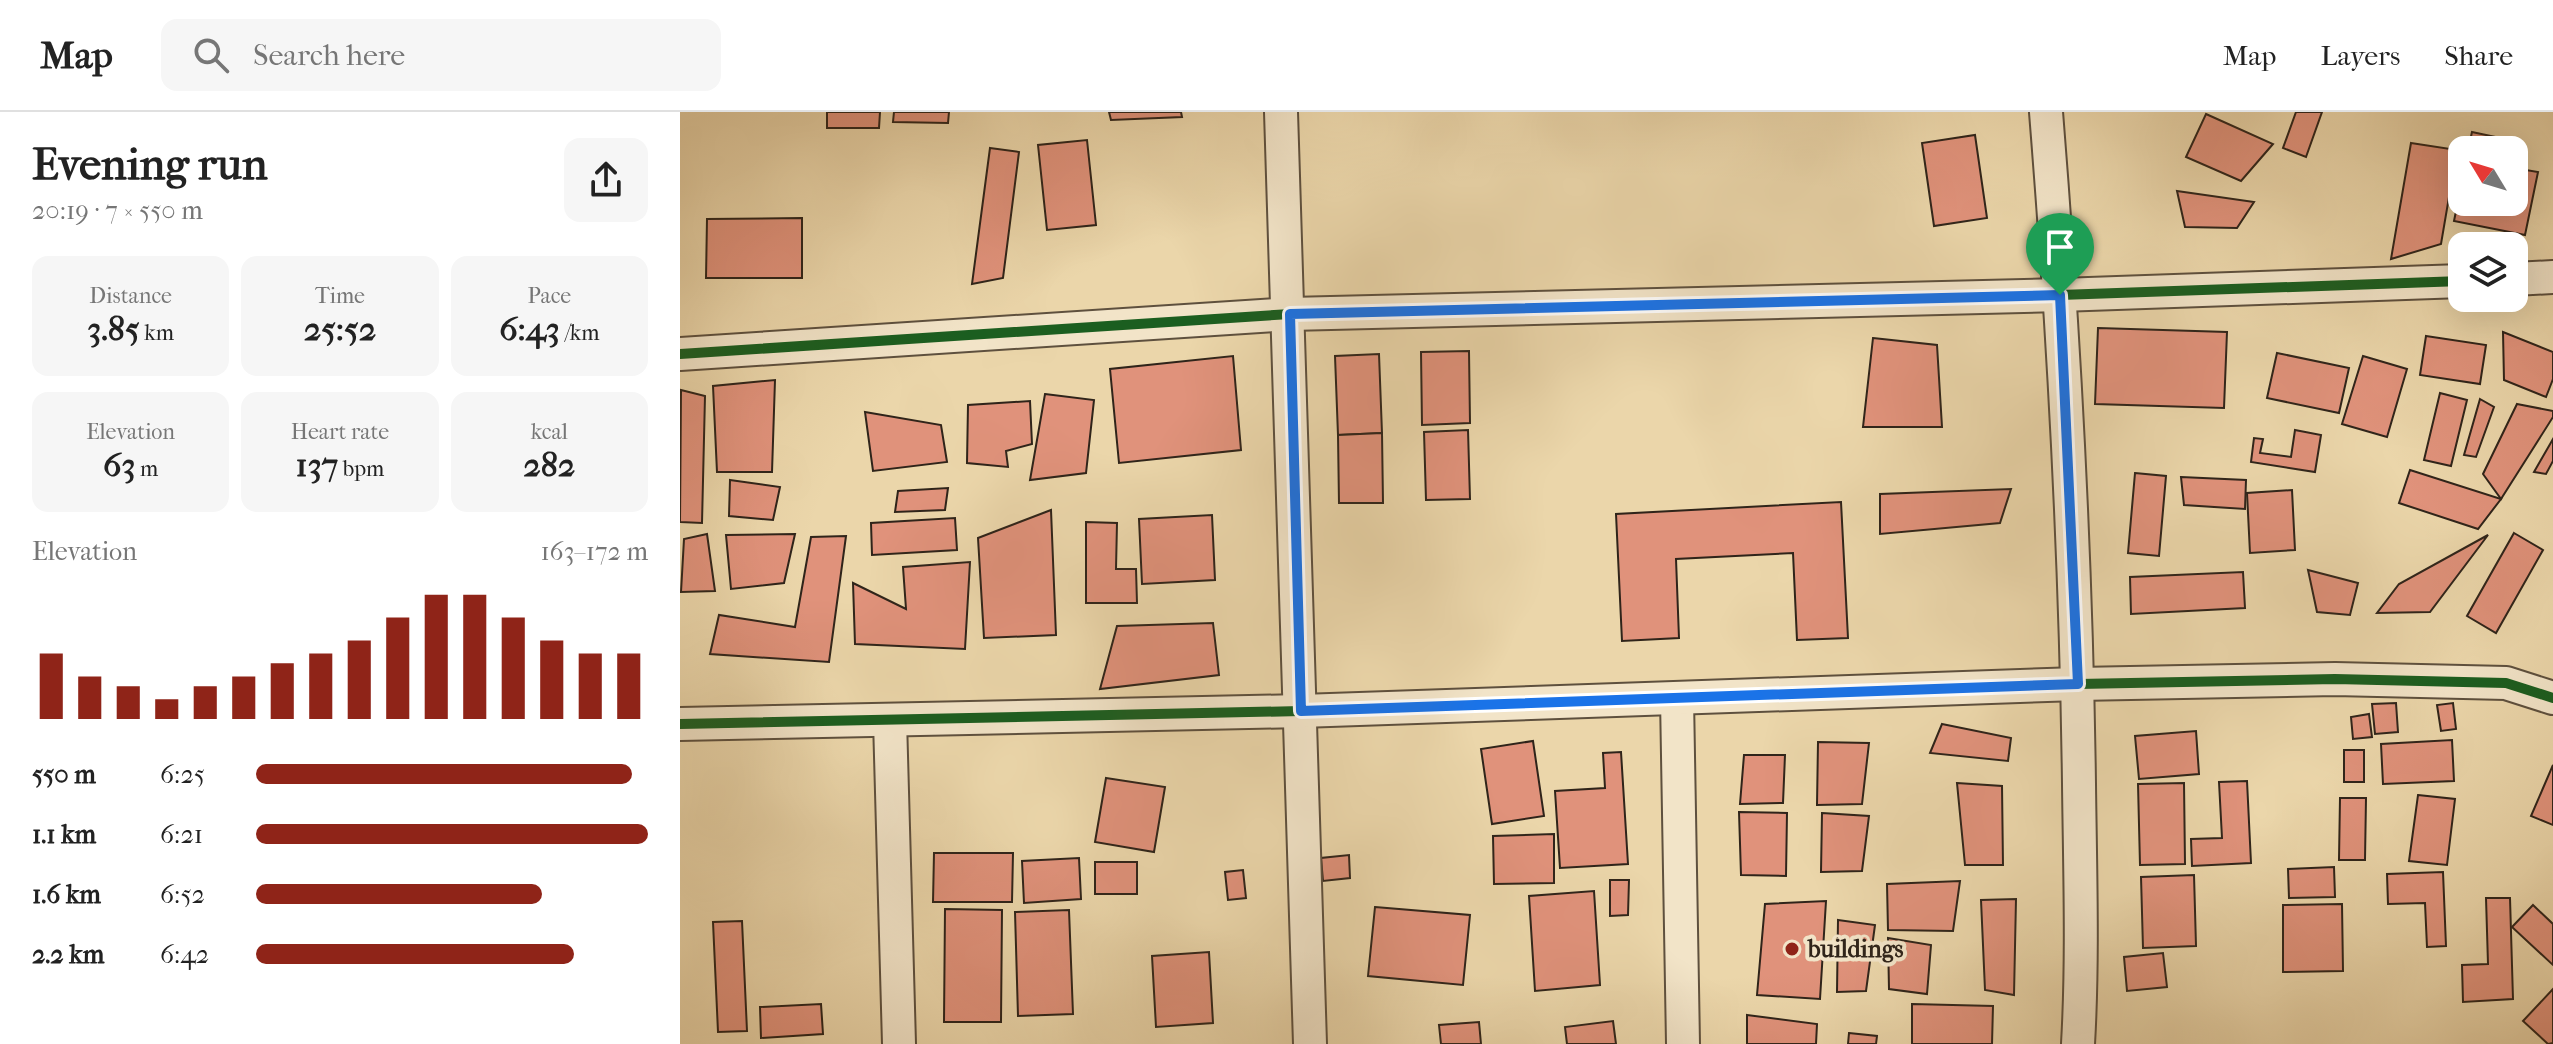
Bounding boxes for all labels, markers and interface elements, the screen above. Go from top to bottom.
search box [161,19,721,91]
text: Map [40,33,113,78]
icon: search [189,33,233,77]
text: Search here [253,38,405,73]
text: Map [2223,39,2276,72]
text: Layers [2320,39,2400,72]
text: Share [2444,39,2513,72]
north arrow [2448,136,2528,216]
map controls [2448,136,2528,312]
button: share [564,138,648,222]
text: Evening run [32,139,267,190]
text: 20:19 · 7 × 550 m [32,195,203,226]
pin [2026,213,2094,295]
icon: arrive [2038,225,2082,269]
button: layers [2448,232,2528,312]
text: Distance [89,283,172,309]
text: Time [315,283,365,309]
text: Pace [527,283,571,309]
text: 3.85 [87,309,140,349]
text: 25:52 [304,309,376,349]
text: 6:43 [499,309,560,349]
text: km [140,320,174,346]
text: /km [560,320,600,346]
text: Elevation [86,419,175,445]
text: Heart rate [291,419,389,445]
text: kcal [531,419,568,445]
text: 63 [103,445,135,485]
text: 137 [296,445,338,485]
text: 282 [523,445,575,485]
text: m [135,456,158,482]
text: bpm [338,456,384,482]
text: Elevation [32,536,137,567]
text: 163–172 m [540,536,648,567]
text: 550 m [32,759,96,790]
text: 6:25 [160,759,205,790]
text: 1.1 km [32,819,96,850]
text: 6:21 [160,819,203,850]
text: 1.6 km [32,879,101,910]
text: 6:52 [160,879,205,910]
place label: buildings [1807,935,1903,963]
text: 2.2 km [32,939,104,970]
text: 6:42 [160,939,209,970]
marker: buildings [1783,940,1801,958]

